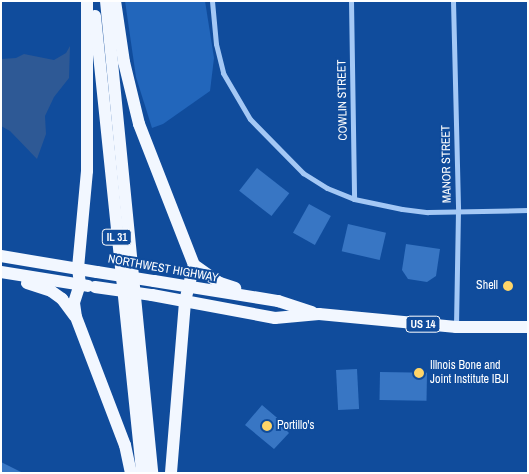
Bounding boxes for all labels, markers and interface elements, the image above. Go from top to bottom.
street label: COWLIN STREET [335,59,351,141]
street label: MANOR STREET [439,125,455,203]
road number: IL 31 [101,228,133,246]
street label: NORTHWEST HIGHWAY [107,252,219,286]
place label: Shell [476,279,498,293]
marker: Shell [502,280,514,292]
road number: US 14 [404,316,442,332]
place label: Illnois Bone and Joint Institute IBJI [430,359,509,387]
marker: Illnois Bone and Joint Institute IBJI [412,366,426,380]
place label: Portillo's [277,419,314,433]
marker: Portillo's [261,420,273,432]

